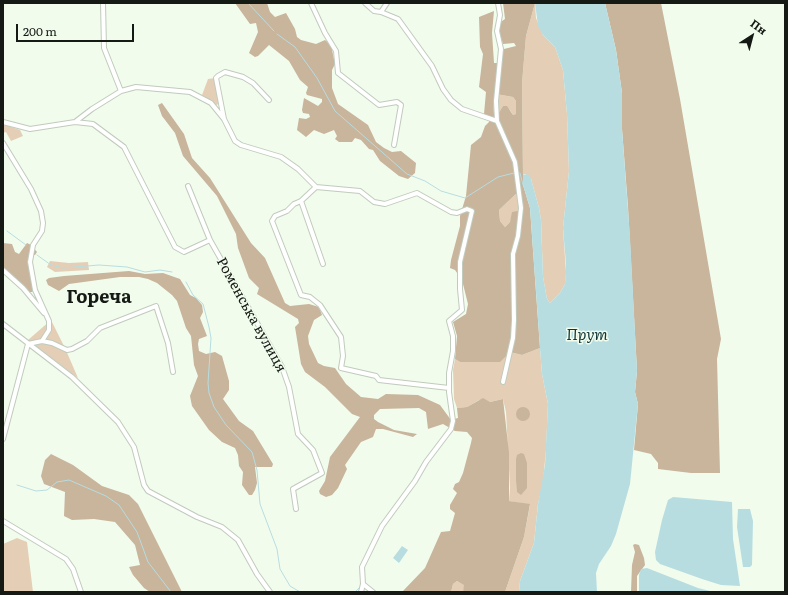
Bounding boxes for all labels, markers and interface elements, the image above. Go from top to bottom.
text: Пн [747,15,771,38]
scale bar [18,16,136,42]
north arrow [732,16,772,56]
text: 200 m [23,22,57,40]
street label: Роменська вулиця [212,255,290,375]
district label: Гореча [66,287,132,309]
water label: Прут [566,327,608,345]

